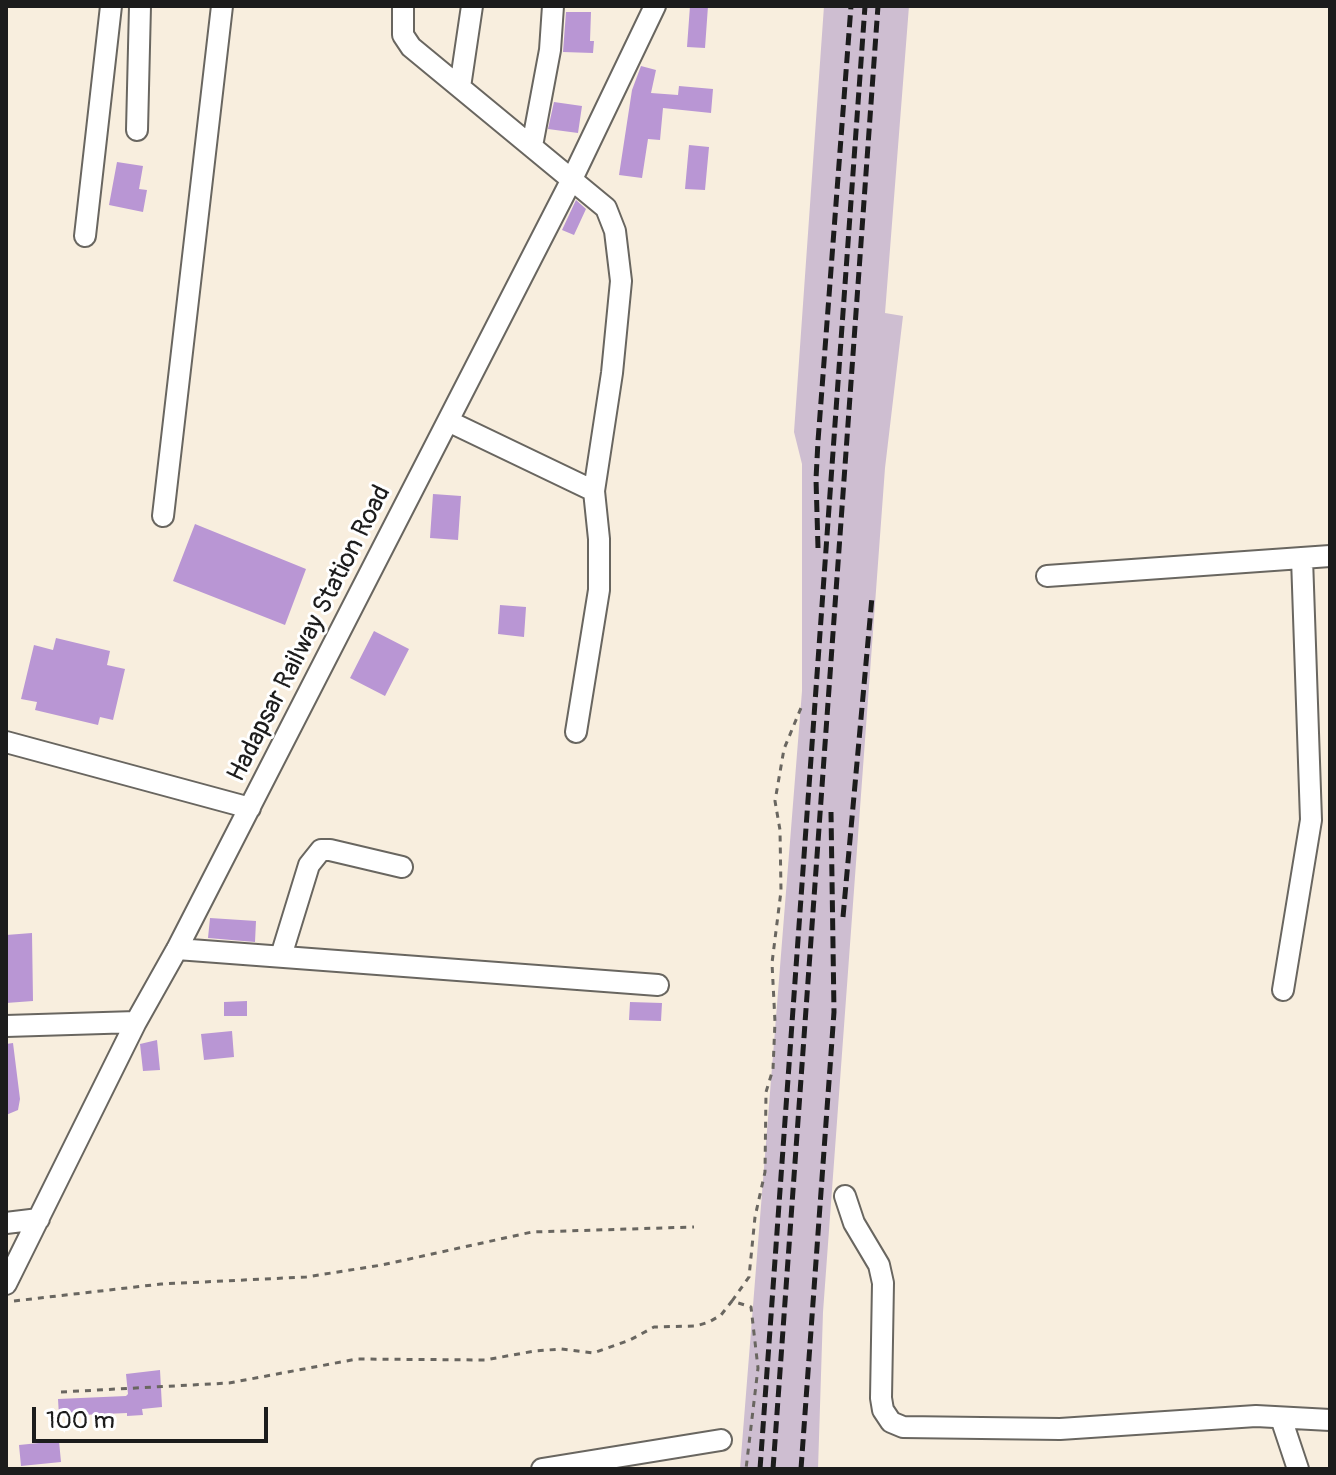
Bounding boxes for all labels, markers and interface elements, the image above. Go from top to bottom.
street label: Hadapsar Railway Station Road [222,481,398,787]
scale bar [36,1391,272,1441]
text: 100 m [46,1406,115,1435]

